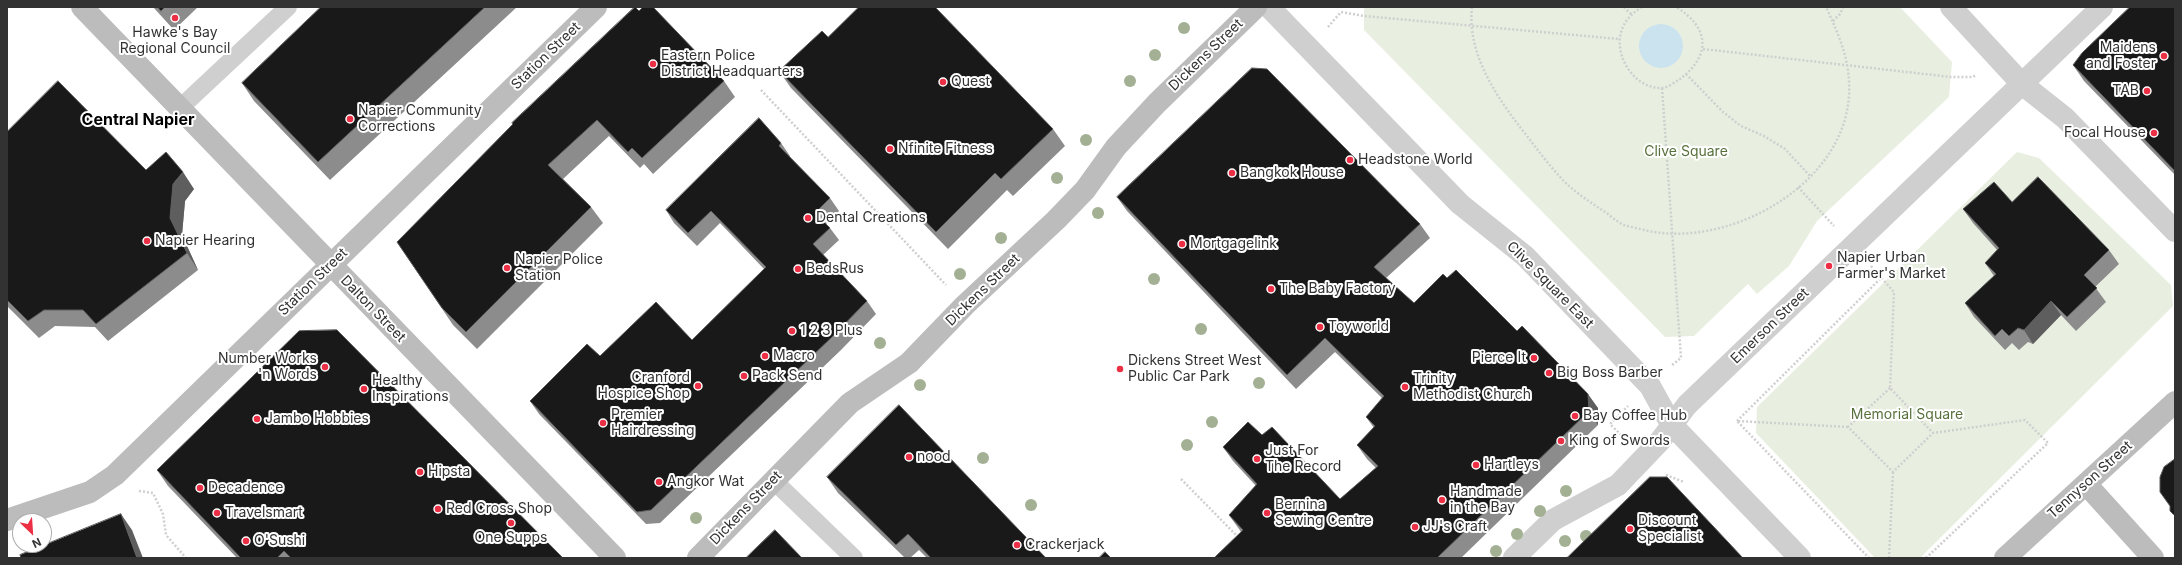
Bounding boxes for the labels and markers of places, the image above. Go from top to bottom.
marker: Hawke's Bay Regional Council [170,13,180,23]
place label: Hawke's Bay Regional Council [120,25,230,58]
place label: Maidens and Foster [2086,40,2156,72]
place label: Eastern Police District Headquarters [661,48,802,80]
marker: Maidens and Foster [2159,51,2169,61]
marker: Eastern Police District Headquarters [648,59,658,69]
place label: Quest [951,74,990,90]
marker: Quest [938,77,948,87]
place label: TAB [2112,83,2139,99]
marker: TAB [2142,86,2152,96]
place label: Napier Community Corrections [358,103,482,136]
marker: Napier Community Corrections [345,114,355,124]
place label: Focal House [2064,125,2146,141]
marker: Focal House [2149,128,2159,138]
place label: Nfinite Fitness [898,141,993,157]
marker: Nfinite Fitness [885,144,895,154]
place label: Headstone World [1358,152,1473,168]
marker: Headstone World [1345,155,1355,165]
place label: Bangkok House [1240,165,1344,181]
marker: Bangkok House [1227,168,1237,178]
place label: Dental Creations [816,210,926,226]
marker: Dental Creations [803,213,813,223]
place label: Napier Hearing [155,233,255,249]
marker: Napier Hearing [142,236,152,246]
place label: Mortgagelink [1190,236,1277,252]
marker: Mortgagelink [1177,239,1187,249]
place label: Napier Urban Farmer's Market [1837,250,1946,282]
place label: Napier Police Station [515,252,603,284]
place label: BedsRus [806,261,864,277]
marker: Napier Urban Farmer's Market [1824,261,1834,271]
marker: Napier Police Station [502,263,512,273]
marker: BedsRus [793,264,803,274]
place label: The Baby Factory [1279,281,1396,297]
marker: The Baby Factory [1266,284,1276,294]
place label: Toyworld [1328,319,1389,335]
marker: Toyworld [1315,322,1325,332]
place label: 1 2 3 Plus [800,323,863,339]
marker: 1 2 3 Plus [787,326,797,336]
place label: Macro [773,348,815,364]
place label: Pierce It [1472,350,1526,366]
place label: Number Works 'n Words [218,351,317,384]
marker: Macro [760,351,770,361]
place label: Dickens Street West Public Car Park [1128,353,1261,386]
marker: Pierce It [1529,353,1539,363]
marker: Number Works 'n Words [320,362,330,372]
marker: Dickens Street West Public Car Park [1115,364,1125,374]
place label: Big Boss Barber [1557,365,1663,381]
place label: Pack Send [752,368,822,384]
marker: Big Boss Barber [1544,368,1554,378]
place label: Cranford Hospice Shop [598,370,690,402]
marker: Pack Send [739,371,749,381]
place label: Trinity Methodist Church [1413,371,1531,404]
place label: Healthy Inspirations [372,373,449,406]
marker: Cranford Hospice Shop [693,381,703,391]
marker: Trinity Methodist Church [1400,382,1410,392]
marker: Healthy Inspirations [359,384,369,394]
place label: Premier Hairdressing [611,407,694,440]
place label: Bay Coffee Hub [1583,408,1687,424]
place label: Jambo Hobbies [265,411,369,427]
marker: Bay Coffee Hub [1570,411,1580,421]
marker: Jambo Hobbies [252,414,262,424]
marker: Premier Hairdressing [598,418,608,428]
place label: King of Swords [1569,433,1670,449]
marker: King of Swords [1556,436,1566,446]
place label: Just For The Record [1265,443,1341,476]
place label: nood [917,449,951,465]
marker: nood [904,452,914,462]
marker: Just For The Record [1252,454,1262,464]
place label: Hartleys [1484,457,1539,473]
marker: Hartleys [1471,460,1481,470]
place label: Hipsta [428,464,470,480]
marker: Hipsta [415,467,425,477]
place label: Angkor Wat [667,474,744,490]
marker: Angkor Wat [654,477,664,487]
place label: Decadence [208,480,283,496]
marker: Decadence [195,483,205,493]
place label: Handmade in the Bay [1450,484,1522,516]
marker: Handmade in the Bay [1437,495,1447,505]
place label: Bernina Sewing Centre [1275,497,1372,530]
place label: Red Cross Shop [446,501,552,517]
marker: Red Cross Shop [433,504,443,514]
place label: Travelsmart [225,505,303,521]
marker: Travelsmart [212,508,222,518]
marker: Bernina Sewing Centre [1262,508,1272,518]
place label: Discount Specialist [1638,513,1702,546]
marker: One Supps [506,518,516,528]
place label: JJ's Craft [1423,519,1487,535]
marker: JJ's Craft [1410,522,1420,532]
marker: Discount Specialist [1625,524,1635,534]
place label: One Supps [475,530,547,546]
place label: O'Sushi [254,533,305,549]
marker: O'Sushi [241,536,251,546]
place label: Crackerjack [1025,537,1104,553]
marker: Crackerjack [1012,540,1022,550]

